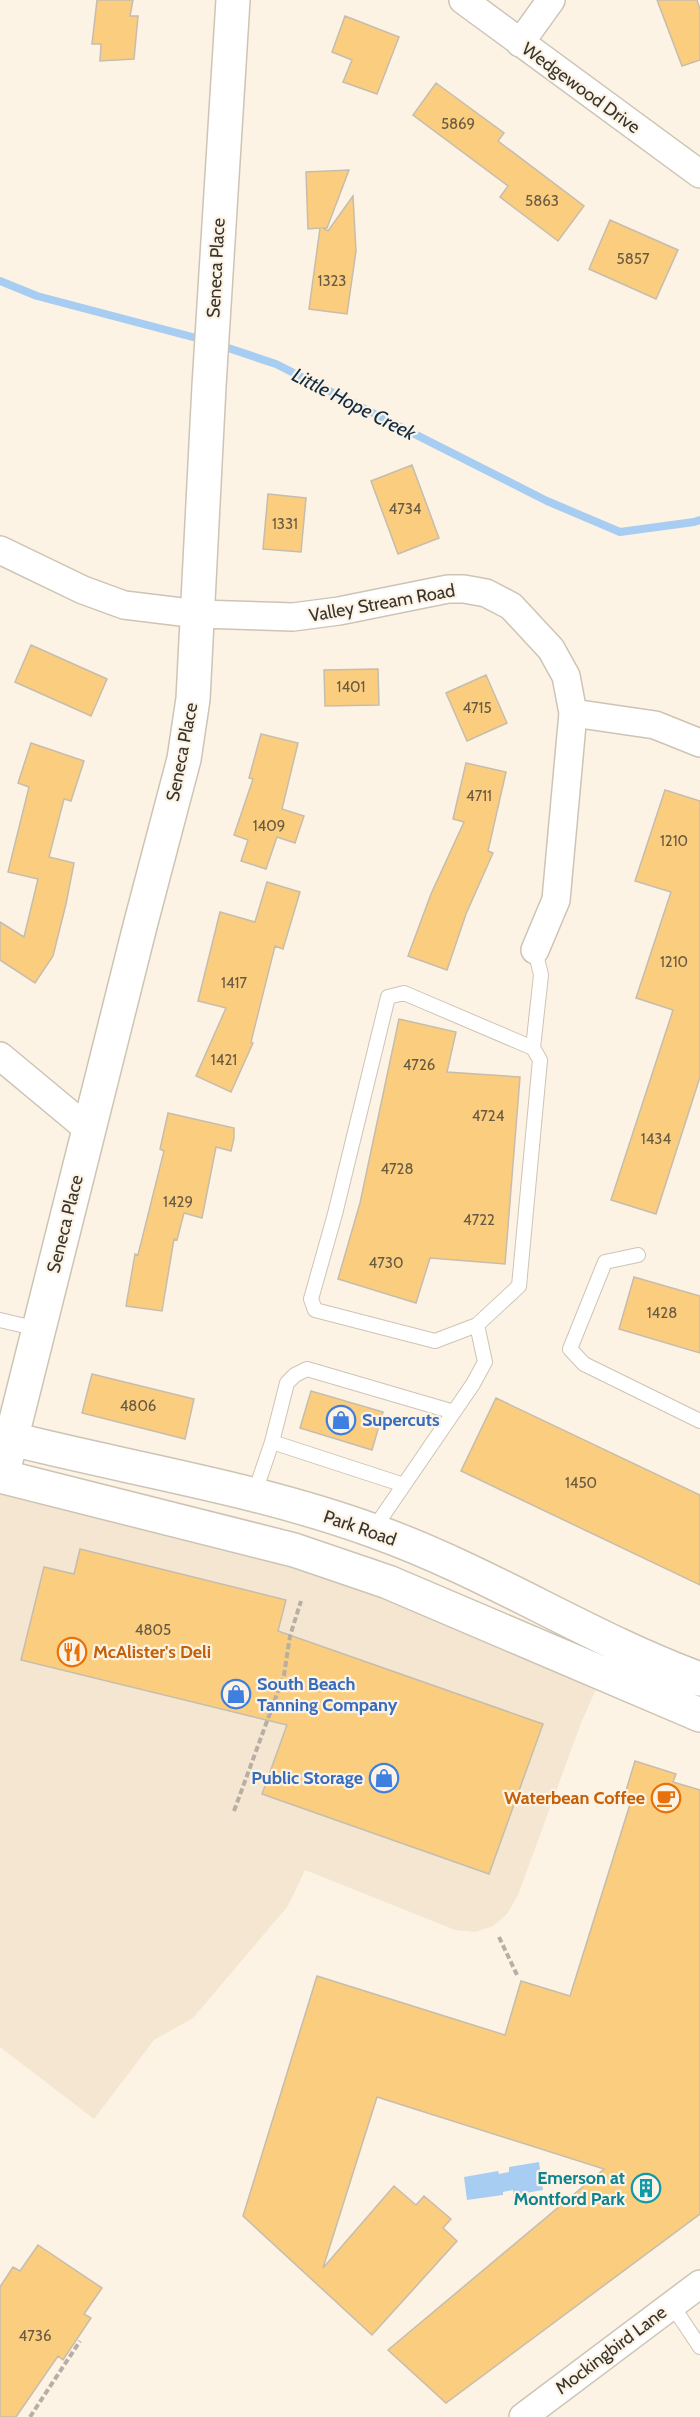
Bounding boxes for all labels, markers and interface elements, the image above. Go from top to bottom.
street label: Wedgewood Drive [518,38,644,138]
house number: 5869 [441,115,475,133]
house number: 5863 [525,192,559,210]
street label: Seneca Place [202,217,230,319]
house number: 5857 [617,250,650,268]
house number: 1323 [318,272,346,290]
water label: Little Hope Creek [288,363,421,446]
house number: 4734 [389,500,422,518]
house number: 1331 [272,515,298,533]
street label: Valley Stream Road [307,579,457,627]
house number: 1401 [337,678,365,696]
house number: 4715 [462,699,492,717]
street label: Seneca Place [162,701,202,803]
house number: 4711 [466,787,492,805]
house number: 1409 [253,817,285,835]
house number: 1210 [660,832,688,850]
house number: 1210 [660,953,688,971]
house number: 1417 [221,974,247,992]
house number: 1421 [211,1051,237,1069]
house number: 4726 [403,1056,435,1074]
house number: 4724 [472,1107,505,1125]
house number: 1434 [641,1130,671,1148]
house number: 4728 [380,1160,414,1178]
street label: Seneca Place [42,1173,88,1275]
house number: 1429 [163,1193,193,1211]
house number: 4722 [463,1211,495,1229]
house number: 4730 [369,1254,403,1272]
house number: 1428 [647,1304,677,1322]
house number: 4806 [120,1397,156,1415]
shop icon: Supercuts [325,1404,357,1436]
place label: Supercuts [362,1409,440,1431]
house number: 1450 [565,1474,597,1492]
street label: Park Road [321,1505,399,1551]
house number: 4805 [135,1621,171,1639]
restaurant icon: McAlister's Deli [56,1636,88,1668]
place label: McAlister's Deli [93,1641,211,1663]
place label: South Beach Tanning Company [257,1673,398,1716]
shop icon: South Beach Tanning Company [220,1678,252,1710]
shop icon: Public Storage [368,1762,400,1794]
place label: Public Storage [251,1767,363,1789]
cafe icon: Waterbean Coffee [650,1782,682,1814]
place label: Waterbean Coffee [504,1787,645,1809]
place label: Emerson at Montford Park [513,2167,625,2210]
building icon: Emerson at Montford Park [630,2172,662,2204]
street label: Mockingbird Lane [551,2301,671,2399]
house number: 4736 [19,2327,51,2345]

